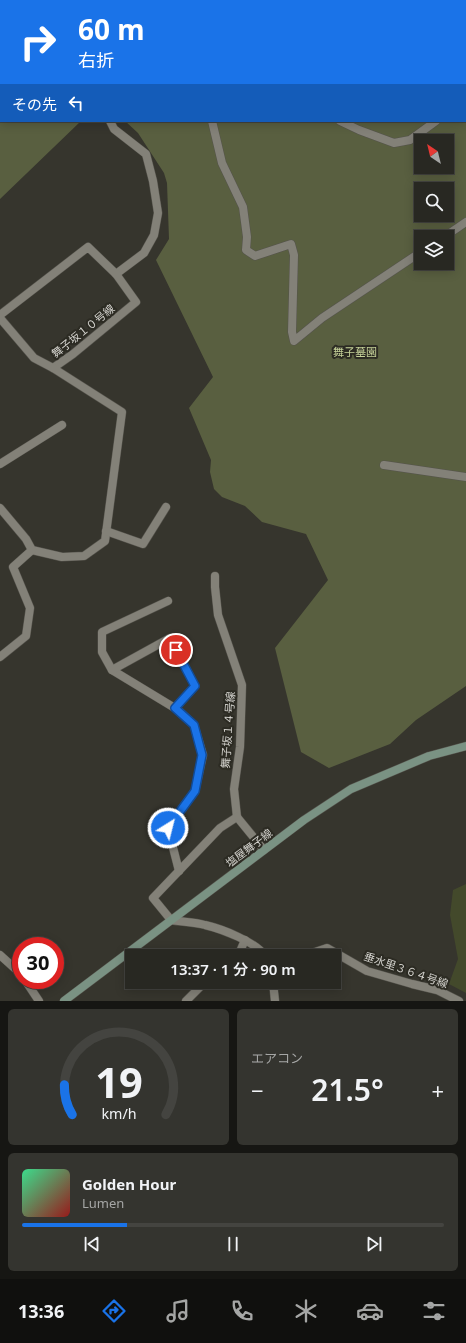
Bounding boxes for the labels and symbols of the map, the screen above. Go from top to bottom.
north arrow [414,134,454,174]
street label: 舞子坂１０号線 [48,301,117,361]
park label: 舞子墓園 [333,344,377,359]
pin [159,633,193,667]
street label: 舞子坂１４号線 [217,691,238,769]
position arrow [147,807,189,849]
street label: 塩屋舞子線 [222,825,275,870]
speed limit sign: 30 [12,937,64,989]
street label: 垂水里３６４号線 [362,948,450,991]

